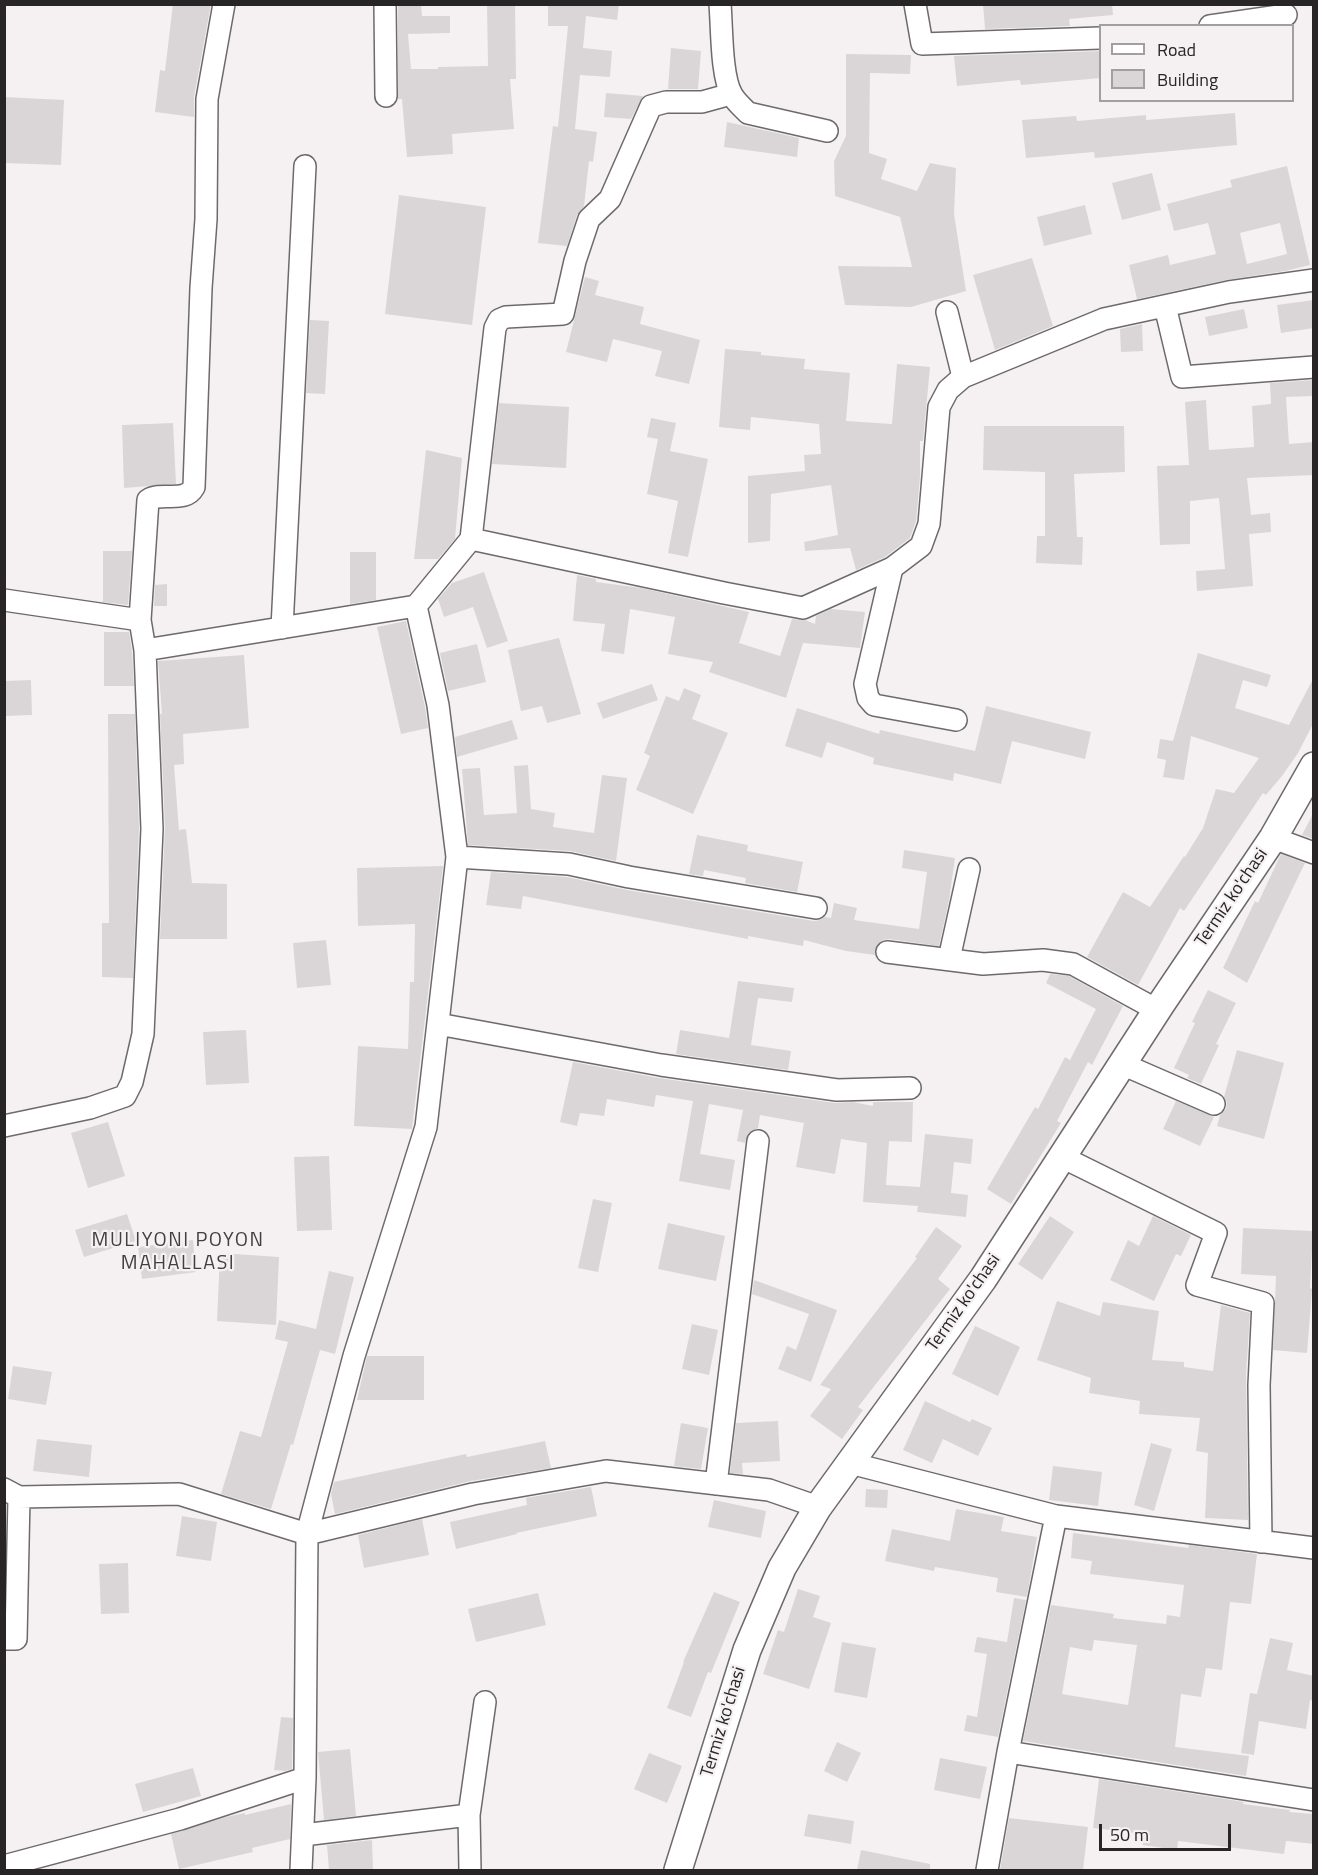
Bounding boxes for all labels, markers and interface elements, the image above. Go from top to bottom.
legend [1099,24,1294,102]
text: Road [1157,36,1196,63]
text: Building [1157,66,1218,93]
street label: Termiz ko'chasi [1191,845,1273,951]
district label: MULIYONI POYON MAHALLASI [92,1229,264,1276]
street label: Termiz ko'chasi [922,1250,1006,1356]
street label: Termiz ko'chasi [697,1664,751,1780]
scale bar [1102,1812,1234,1850]
text: 50 m [1110,1821,1149,1848]

